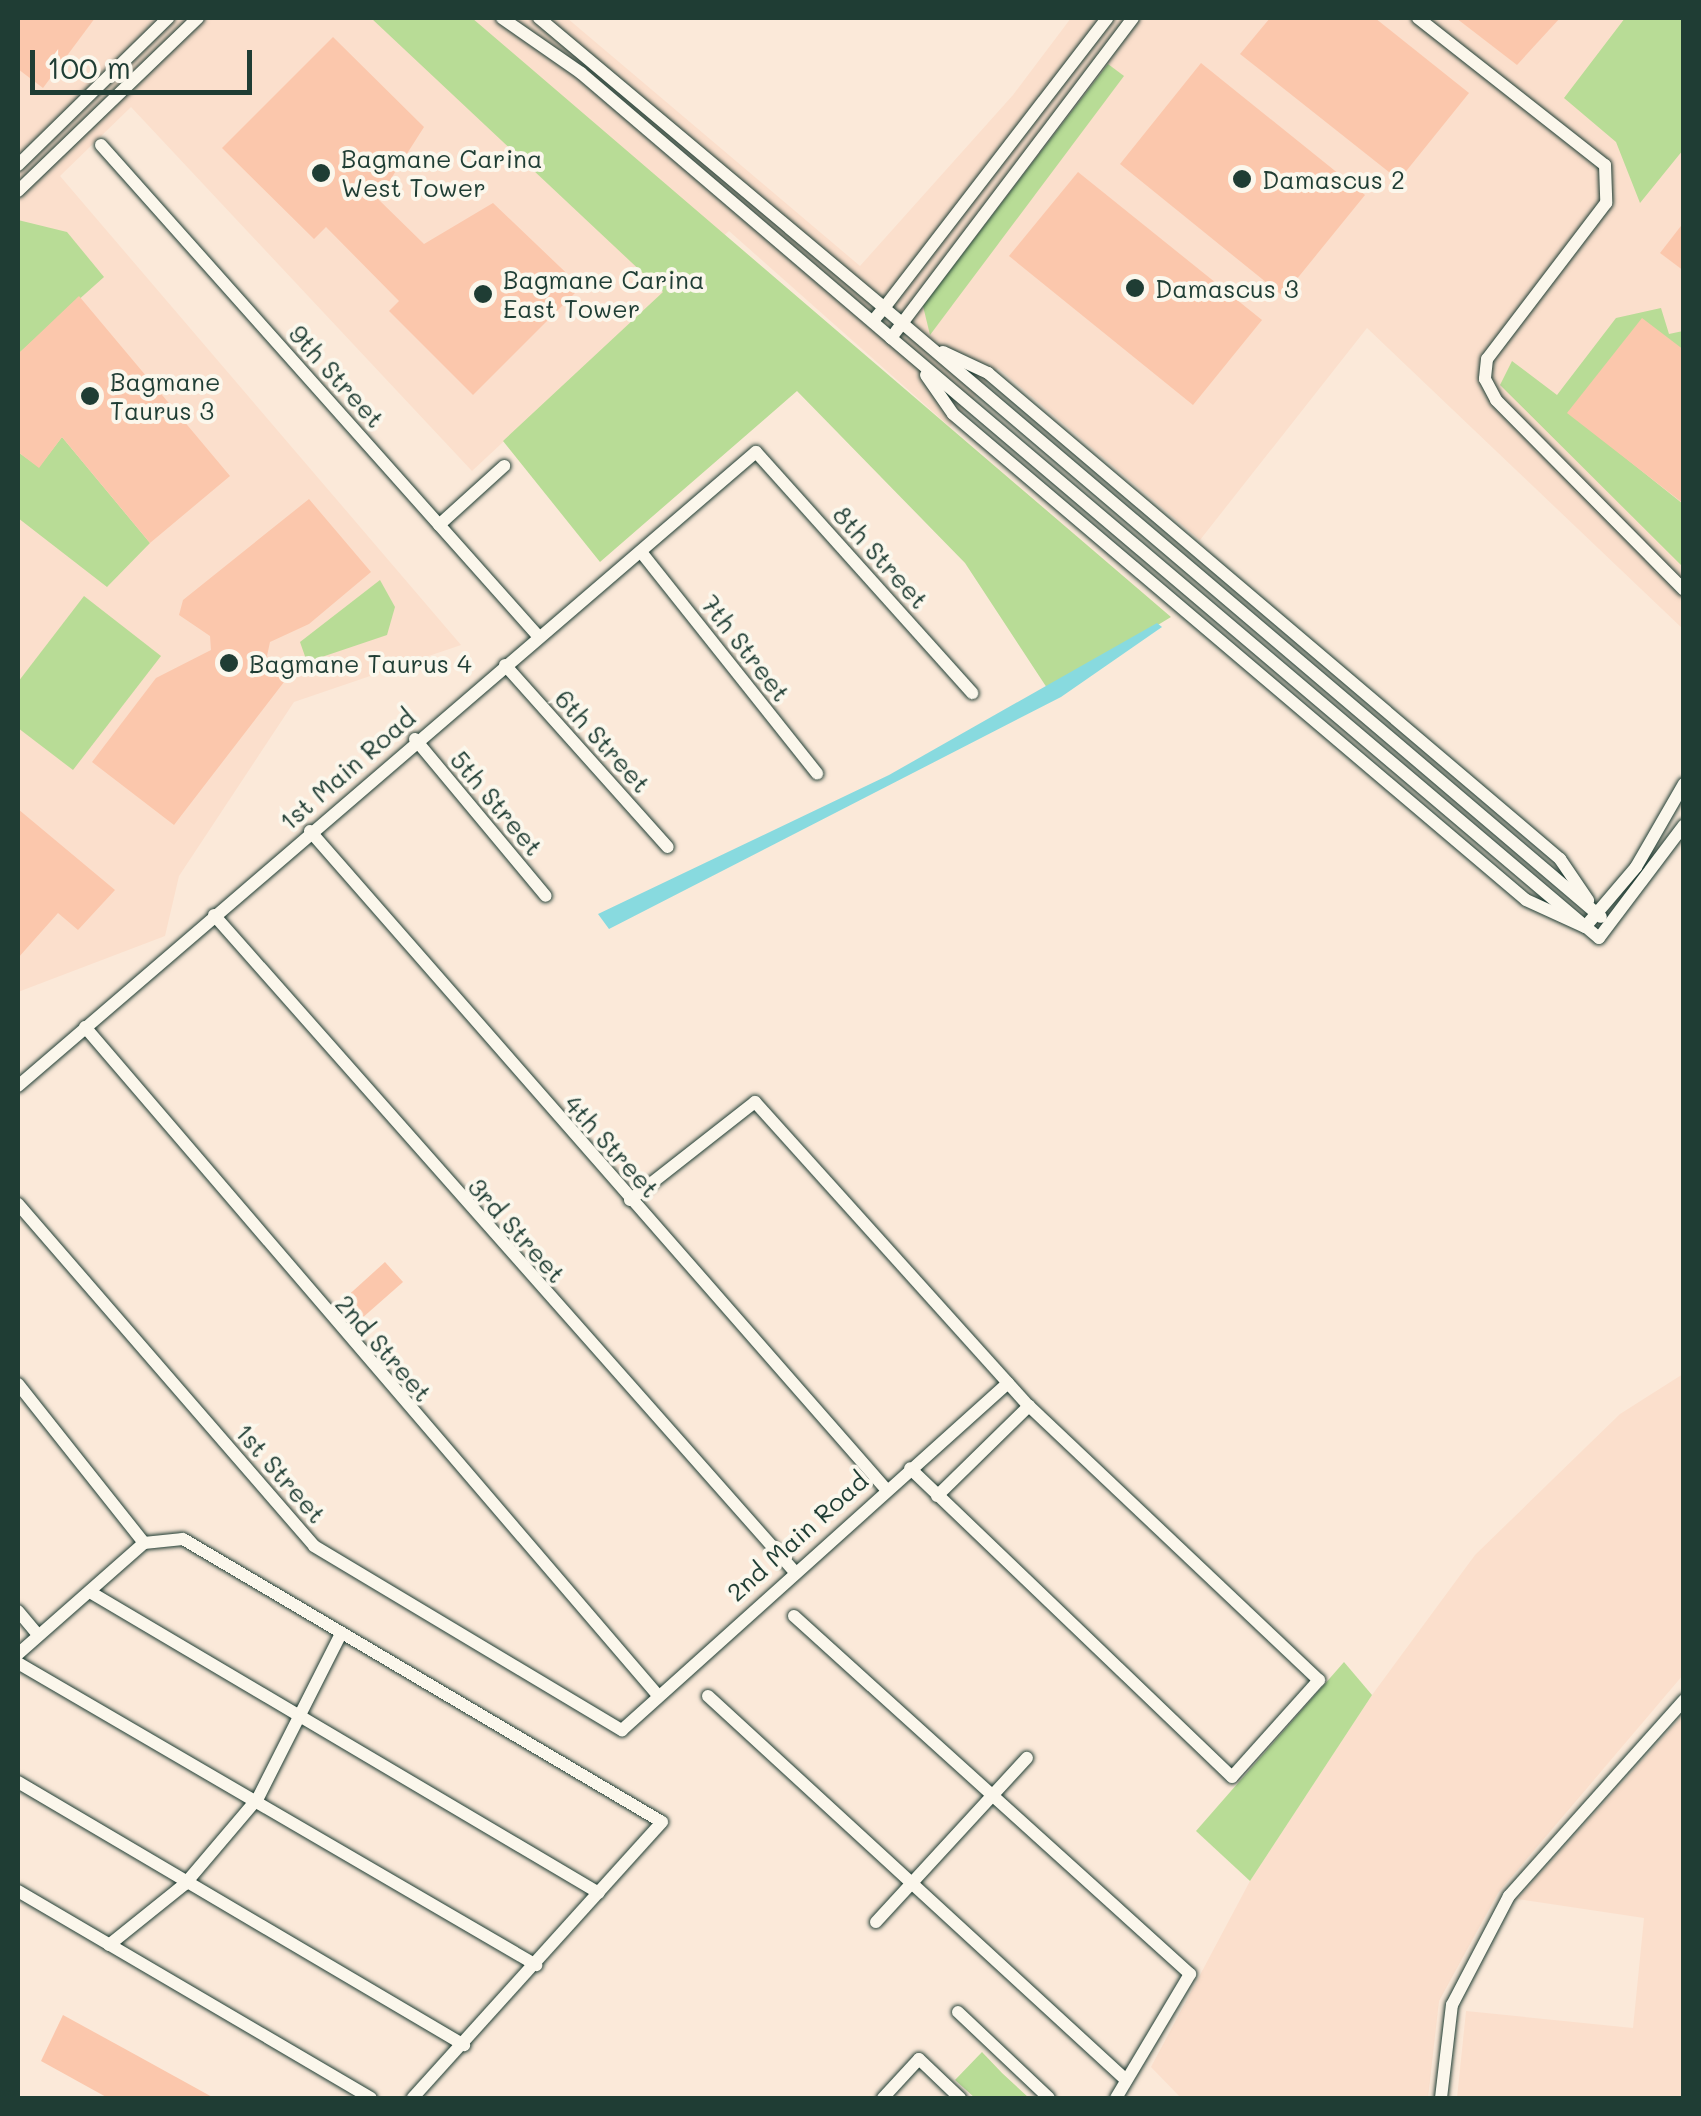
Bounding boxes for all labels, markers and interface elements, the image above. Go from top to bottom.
scale bar [35,30,258,92]
text: 100 m [47,47,131,87]
place label: Bagmane Carina West Tower [341,144,542,203]
marker: Bagmane Carina West Tower [310,162,332,184]
place label: Damascus 2 [1262,164,1405,194]
marker: Damascus 2 [1231,168,1253,190]
place label: Bagmane Carina East Tower [503,265,704,324]
place label: Damascus 3 [1155,273,1299,303]
marker: Damascus 3 [1124,277,1146,299]
marker: Bagmane Carina East Tower [472,283,494,305]
street label: 9th Street [283,319,391,433]
place label: Bagmane Taurus 3 [110,367,220,426]
marker: Bagmane Taurus 3 [79,385,101,407]
street label: 8th Street [827,499,935,615]
street label: 7th Street [695,589,797,707]
place label: Bagmane Taurus 4 [249,648,472,678]
marker: Bagmane Taurus 4 [218,652,240,674]
street label: 6th Street [549,683,657,799]
street label: 1st Main Road [273,702,421,836]
street label: 5th Street [445,745,549,861]
street label: 4th Street [558,1089,666,1203]
street label: 3rd Street [462,1171,572,1289]
street label: 2nd Street [330,1289,438,1407]
street label: 1st Street [230,1417,332,1529]
street label: 2nd Main Road [720,1465,874,1607]

